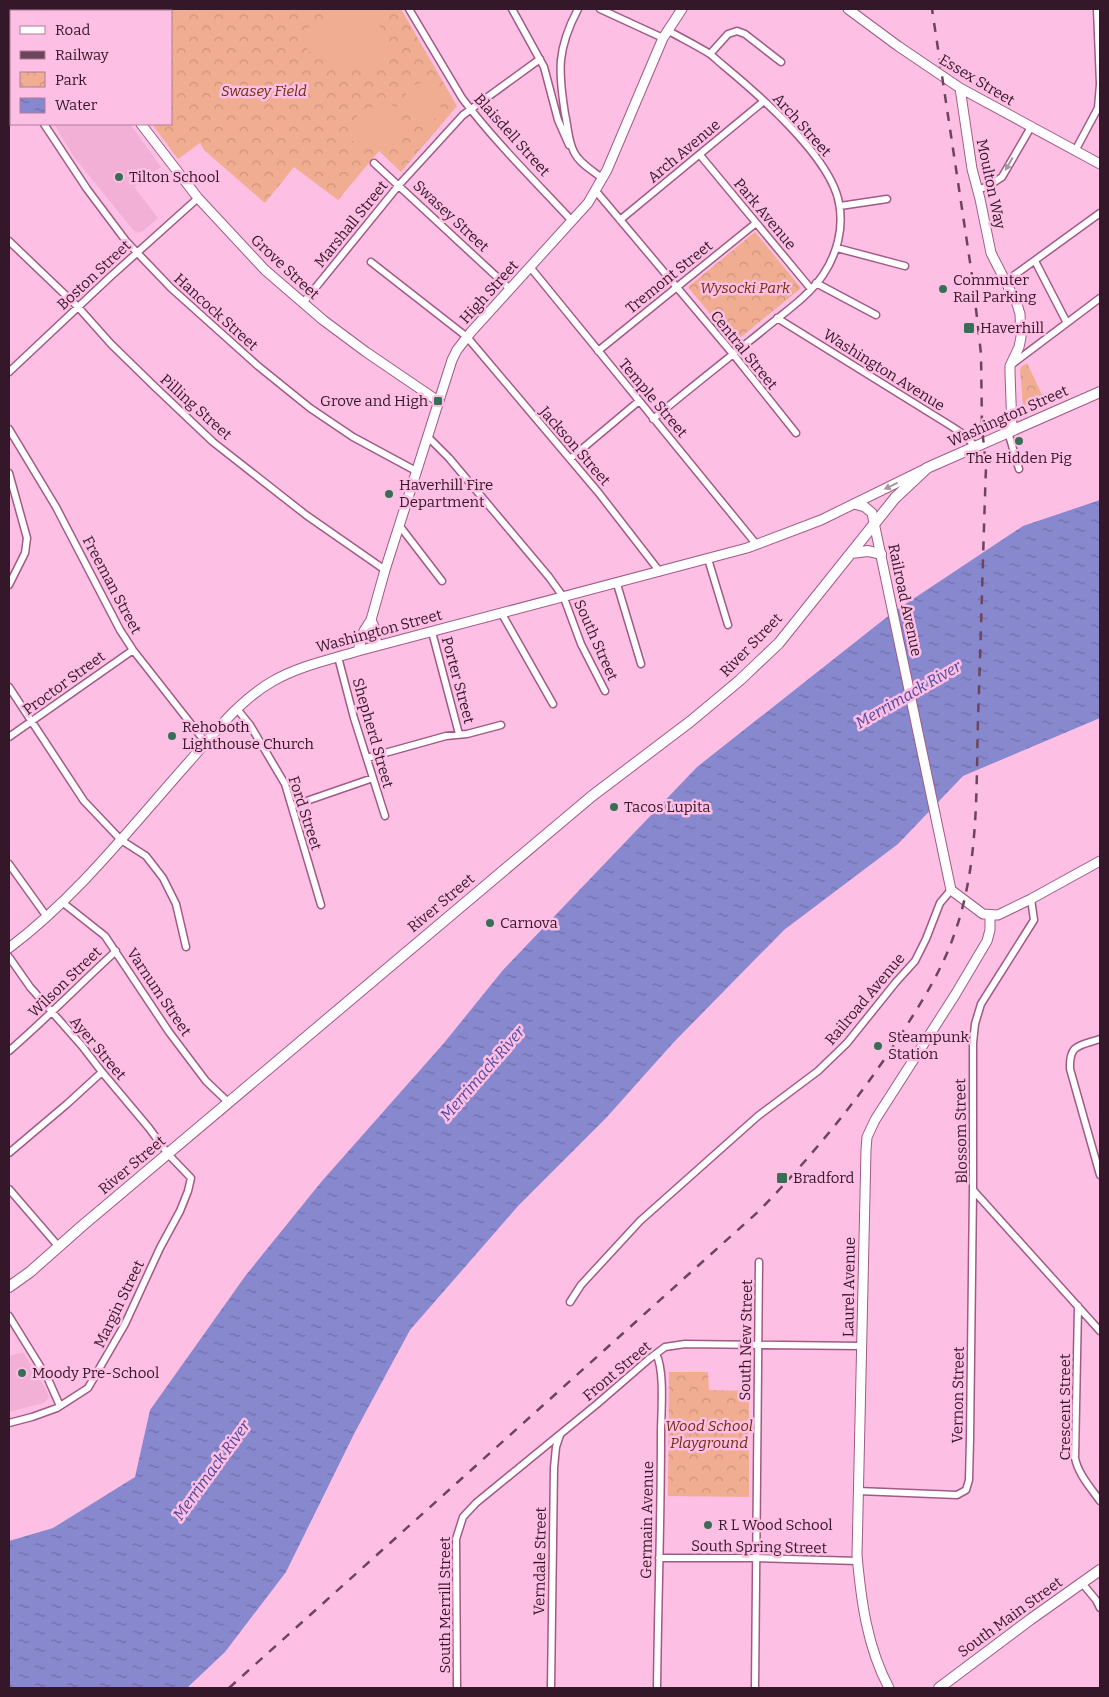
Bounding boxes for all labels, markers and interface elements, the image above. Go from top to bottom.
legend [10,10,172,125]
text: Road [55,21,90,39]
text: Railway [55,46,109,64]
street label: Essex Street [936,50,1018,110]
text: Park [55,71,87,89]
park label: Swasey Field [221,82,307,100]
street label: Blaisdell Street [470,90,554,180]
street label: Arch Street [769,90,835,161]
text: Water [55,96,98,114]
street label: Arch Avenue [644,115,724,187]
street label: Moulton Way [973,137,1009,231]
one-way arrow [1005,157,1014,171]
place label: Tilton School [129,168,220,186]
marker: Tilton School [113,171,125,183]
street label: Park Avenue [730,175,800,253]
street label: Swasey Street [410,176,493,256]
street label: Marshall Street [311,177,392,271]
street label: Grove Street [247,231,323,304]
street label: Boston Street [53,236,135,314]
street label: Tremont Street [622,236,716,317]
street label: High Street [456,256,523,327]
street label: Hancock Street [170,270,262,355]
place label: Commuter Rail Parking [953,271,1036,306]
park label: Wysocki Park [700,279,791,297]
marker: Commuter Rail Parking [937,283,949,295]
street label: Central Street [707,307,782,394]
place label: Haverhill [980,319,1044,337]
marker: Haverhill [962,321,976,335]
street label: Washington Avenue [820,325,948,415]
street label: Temple Street [615,355,692,442]
street label: Pilling Street [157,370,236,444]
street label: Washington Street [945,381,1071,451]
place label: Grove and High [320,392,429,410]
marker: Grove and High [432,395,444,407]
street label: Jackson Street [535,402,615,490]
marker: The Hidden Pig [1013,435,1025,447]
place label: The Hidden Pig [966,449,1072,467]
place label: Haverhill Fire Department [399,476,493,511]
one-way arrow [884,482,898,490]
marker: Haverhill Fire Department [383,488,395,500]
street label: Freeman Street [79,533,146,638]
street label: Railroad Avenue [884,542,926,658]
street label: South Street [570,597,622,684]
street label: Washington Street [314,605,445,656]
street label: River Street [716,609,786,681]
street label: Porter Street [438,635,478,726]
street label: Proctor Street [19,647,109,719]
water label: Merrimack River [852,656,966,732]
street label: Shepherd Street [349,676,397,791]
place label: Rehoboth Lighthouse Church [182,718,315,753]
marker: Rehoboth Lighthouse Church [166,730,178,742]
street label: Ford Street [285,774,326,853]
place label: Tacos Lupita [624,798,711,816]
marker: Tacos Lupita [608,801,620,813]
street label: River Street [404,869,479,936]
place label: Carnova [500,914,558,932]
marker: Carnova [484,917,496,929]
street label: Wilson Street [25,942,106,1021]
street label: Varnum Street [123,945,195,1040]
street label: Railroad Avenue [821,949,909,1049]
street label: Ayer Street [66,1012,130,1084]
water label: Merrimack River [436,1021,530,1124]
place label: Steampunk Station [888,1028,969,1063]
marker: Steampunk Station [872,1040,884,1052]
street label: Blossom Street [951,1078,971,1184]
street label: River Street [95,1131,170,1198]
place label: Bradford [793,1169,855,1187]
marker: Bradford [775,1171,789,1185]
street label: Laurel Avenue [839,1237,859,1337]
street label: Margin Street [90,1257,148,1351]
street label: South New Street [736,1279,756,1401]
street label: Front Street [579,1337,655,1405]
street label: Vernon Street [948,1346,968,1444]
street label: Crescent Street [1056,1353,1074,1460]
place label: Moody Pre-School [32,1364,159,1382]
marker: Moody Pre-School [16,1367,28,1379]
water label: Merrimack River [169,1415,255,1524]
park label: Wood School Playground [665,1417,753,1452]
street label: Germain Avenue [637,1461,657,1579]
street label: Verndale Street [530,1506,550,1615]
place label: R L Wood School [718,1516,833,1534]
marker: R L Wood School [702,1519,714,1531]
street label: South Merrill Street [436,1536,454,1673]
street label: South Spring Street [691,1537,828,1557]
street label: South Main Street [954,1573,1066,1661]

